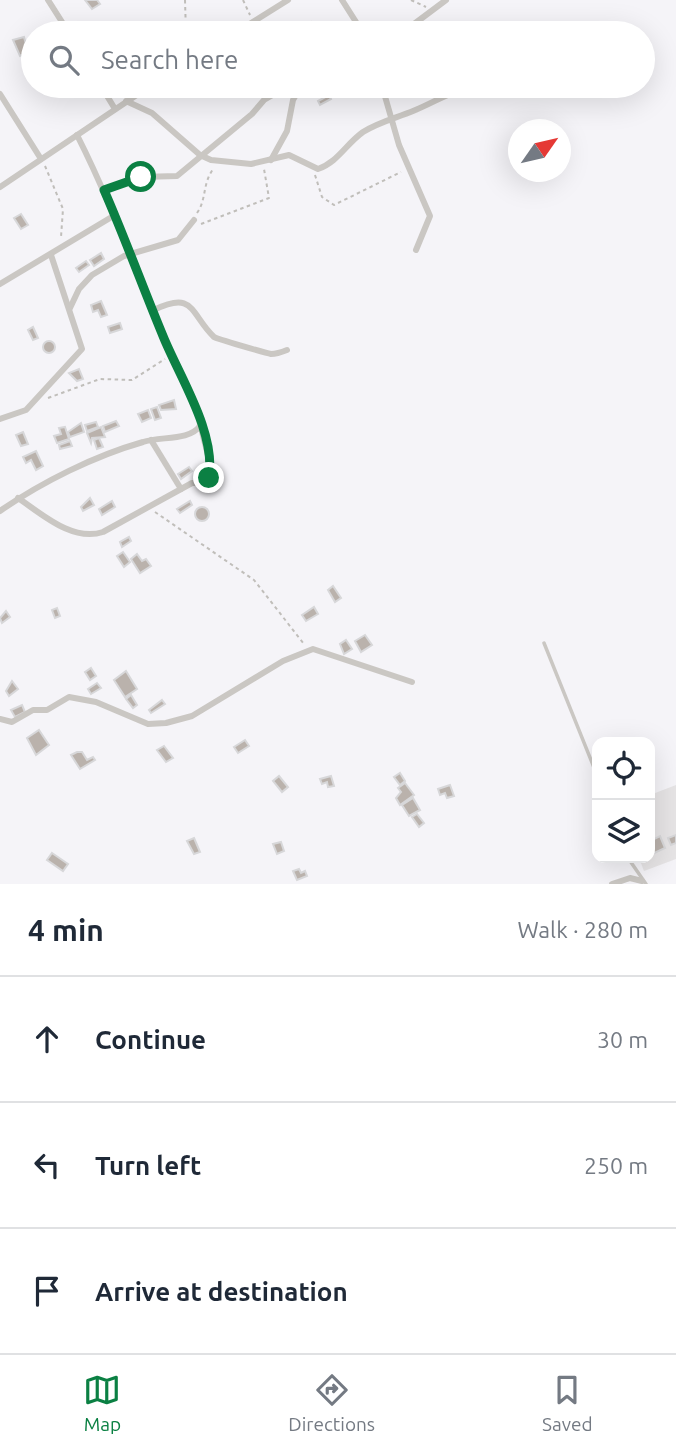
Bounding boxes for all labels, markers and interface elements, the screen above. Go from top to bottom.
search box [21,21,655,98]
icon: search [45,41,83,79]
text: Search here [101,45,238,74]
north arrow [508,119,571,182]
route start [125,161,156,192]
route end [193,462,224,493]
map controls [592,737,655,863]
button: locate [592,737,655,800]
button: layers [592,800,655,863]
text: 4 min [28,913,104,947]
text: Walk · 280 m [517,917,648,942]
icon: ahead [28,1020,66,1058]
text: Continue [95,1025,206,1054]
text: 30 m [597,1027,648,1052]
icon: left [28,1146,66,1184]
text: Turn left [95,1151,201,1180]
text: 250 m [584,1153,648,1178]
icon: arrive [28,1272,66,1310]
text: Arrive at destination [95,1277,348,1306]
tab: Map [83,1371,121,1435]
tab: Directions [288,1371,375,1435]
tab: Saved [542,1371,593,1435]

